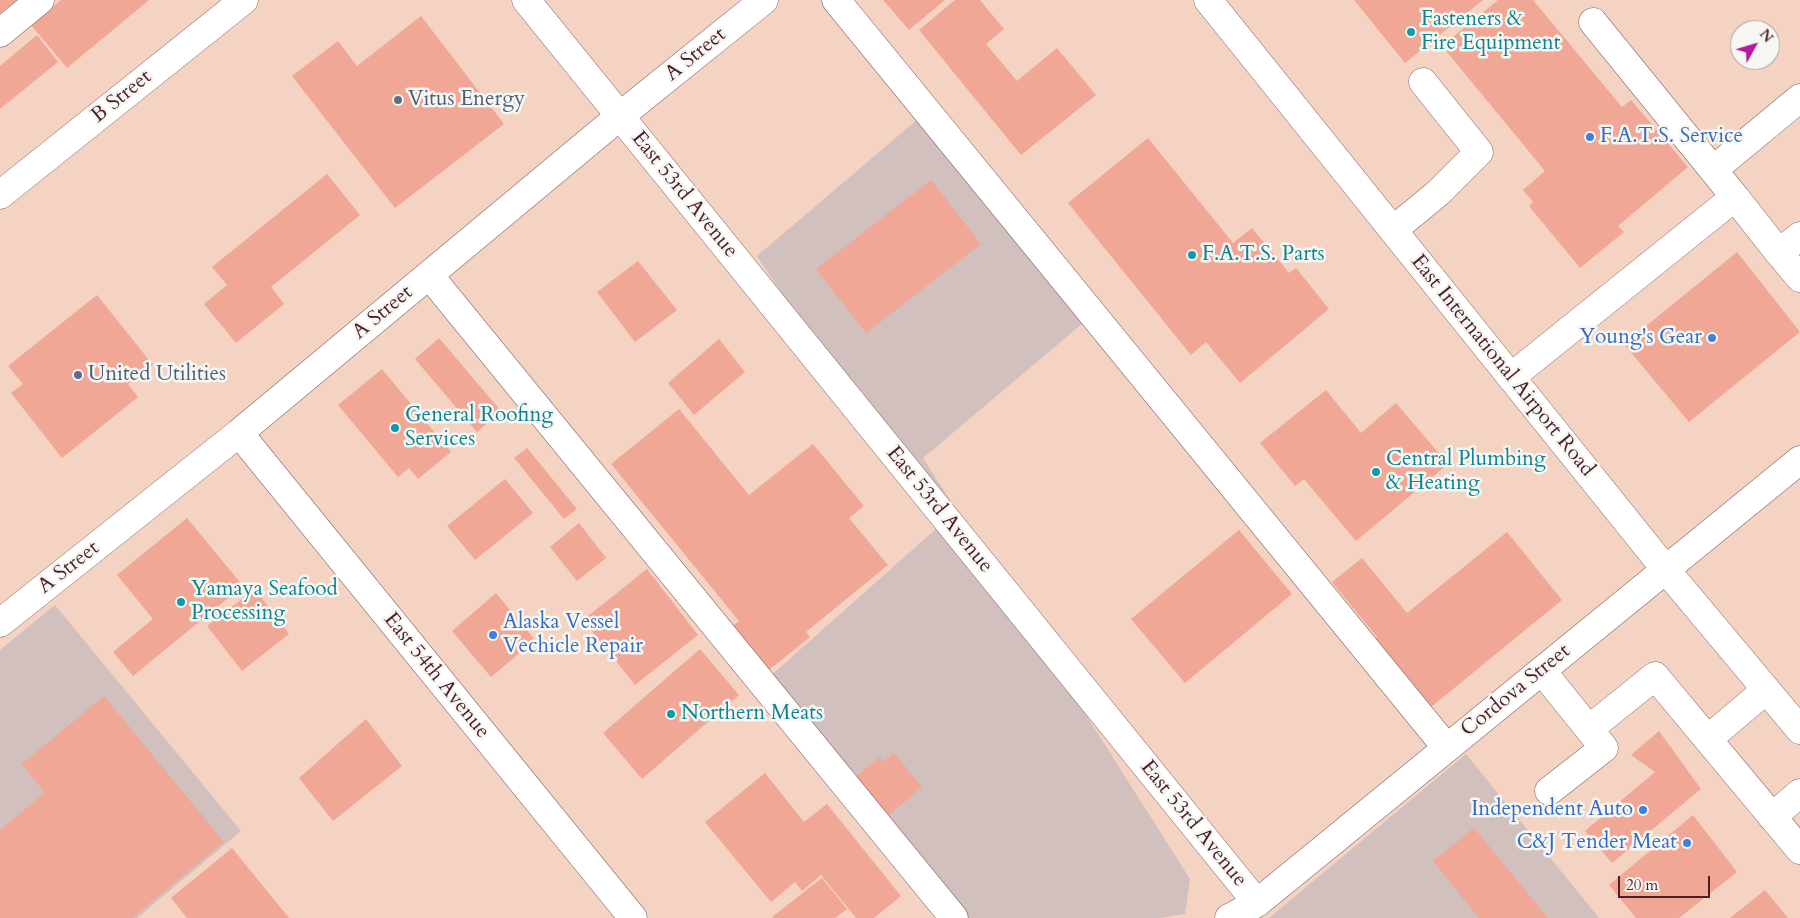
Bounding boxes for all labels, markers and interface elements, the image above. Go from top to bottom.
place label: Fasteners & Fire Equipment [1421,7,1560,57]
north arrow [1730,20,1780,70]
street label: A Street [660,23,732,87]
text: N [1755,25,1777,47]
marker: Fasteners & Fire Equipment [1405,26,1417,38]
street label: B Street [87,65,157,129]
place label: Vitus Energy [408,87,525,113]
marker: Vitus Energy [392,94,404,106]
place label: F.A.T.S. Service [1600,124,1743,150]
street label: East 53rd Avenue [625,127,743,263]
marker: F.A.T.S. Service [1584,131,1596,143]
place label: F.A.T.S. Parts [1202,242,1325,268]
marker: F.A.T.S. Parts [1186,249,1198,261]
street label: East International Airport Road [1405,250,1599,482]
street label: A Street [348,280,418,346]
place label: Young's Gear [1579,325,1702,351]
marker: Young's Gear [1706,332,1718,344]
place label: United Utilities [88,362,226,388]
marker: United Utilities [72,369,84,381]
place label: General Roofing Services [405,403,553,453]
marker: General Roofing Services [389,422,401,434]
street label: East 53rd Avenue [880,442,998,578]
place label: Central Plumbing & Heating [1386,447,1546,497]
marker: Central Plumbing & Heating [1370,466,1382,478]
street label: A Street [33,536,105,600]
place label: Yamaya Seafood Processing [191,577,338,627]
marker: Yamaya Seafood Processing [175,596,187,608]
street label: East 54th Avenue [378,608,494,744]
place label: Alaska Vessel Vechicle Repair [503,610,643,660]
marker: Alaska Vessel Vechicle Repair [487,629,499,641]
street label: Cordova Street [1456,639,1576,743]
place label: Northern Meats [681,701,823,727]
marker: Northern Meats [665,708,677,720]
street label: East 53rd Avenue [1134,756,1252,892]
place label: Independent Auto [1471,797,1633,823]
marker: Independent Auto [1637,804,1649,816]
place label: C&J Tender Meat [1517,830,1677,856]
marker: C&J Tender Meat [1681,837,1693,849]
scale bar [1620,866,1712,898]
text: 20 m [1626,875,1658,895]

